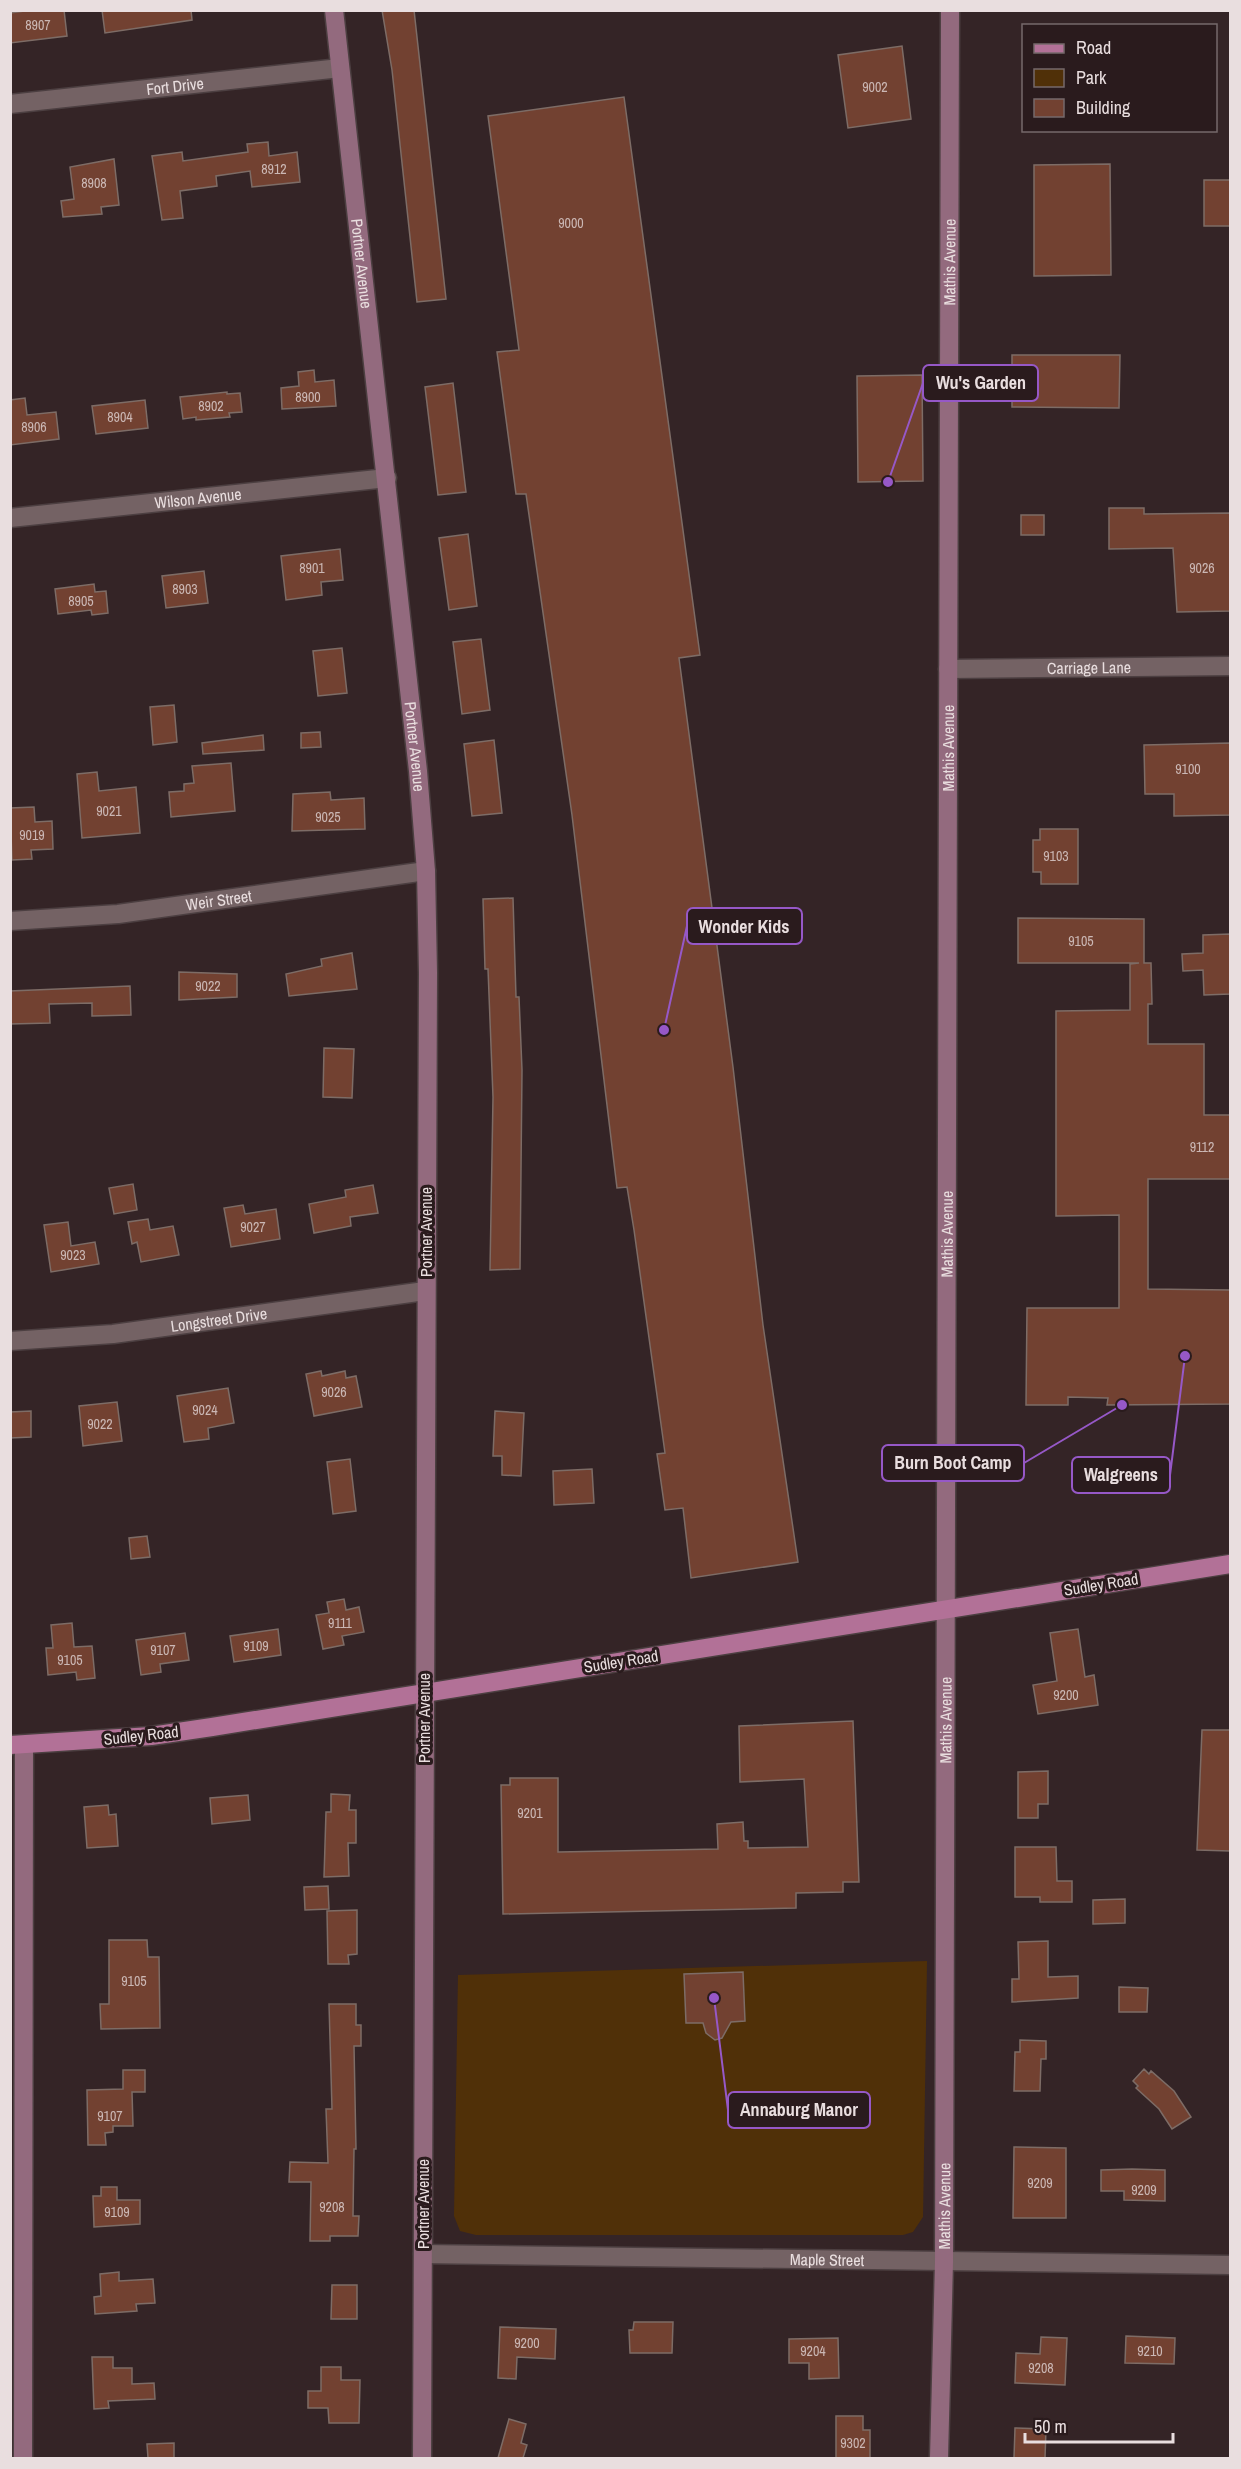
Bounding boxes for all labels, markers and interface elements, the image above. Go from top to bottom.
house number: 8907 [25,16,51,34]
legend [1022,24,1217,132]
text: Road [1076,35,1111,60]
text: Park [1076,65,1107,90]
street label: Fort Drive [145,72,205,100]
house number: 9002 [862,78,888,96]
text: Building [1076,95,1131,120]
house number: 8912 [261,160,287,178]
house number: 8908 [81,174,107,192]
house number: 9000 [558,214,584,232]
street label: Portner Avenue [346,217,378,310]
street label: Mathis Avenue [938,219,960,305]
callout: Wu's Garden [923,365,1038,401]
text: Wu's Garden [936,370,1026,395]
house number: 8900 [295,388,321,406]
house number: 8902 [198,397,224,415]
house number: 8904 [107,408,133,426]
house number: 8906 [21,418,47,436]
street label: Wilson Avenue [153,483,243,514]
house number: 8901 [299,559,325,577]
house number: 9026 [1189,559,1215,577]
house number: 8903 [172,580,198,598]
house number: 8905 [68,592,94,610]
street label: Carriage Lane [1047,656,1131,679]
street label: Portner Avenue [399,700,431,792]
street label: Mathis Avenue [937,705,959,791]
house number: 9100 [1175,760,1201,778]
house number: 9021 [96,802,122,820]
house number: 9025 [315,808,341,826]
house number: 9019 [19,826,45,844]
house number: 9103 [1043,847,1069,865]
street label: Weir Street [184,884,253,915]
callout: Wonder Kids [687,908,802,944]
text: Wonder Kids [699,914,789,939]
house number: 9105 [1068,932,1094,950]
house number: 9022 [195,977,221,995]
house number: 9112 [1190,1138,1214,1156]
street label: Portner Avenue [415,1187,437,1277]
street label: Mathis Avenue [936,1191,958,1277]
house number: 9027 [240,1218,266,1236]
house number: 9023 [60,1246,86,1264]
street label: Longstreet Drive [169,1302,268,1337]
house number: 9026 [321,1383,347,1401]
house number: 9024 [192,1401,218,1419]
house number: 9022 [87,1415,113,1433]
callout: Burn Boot Camp [882,1445,1024,1481]
text: Burn Boot Camp [894,1450,1012,1475]
callout: Walgreens [1072,1457,1170,1493]
text: Walgreens [1084,1462,1158,1487]
street label: Sudley Road [1062,1567,1140,1601]
house number: 9111 [328,1614,353,1632]
house number: 9109 [243,1637,269,1655]
house number: 9107 [150,1641,176,1659]
street label: Sudley Road [582,1644,660,1678]
house number: 9105 [57,1651,83,1669]
street label: Portner Avenue [413,1673,435,1763]
street label: Mathis Avenue [934,1677,957,1763]
house number: 9200 [1053,1686,1079,1704]
street label: Sudley Road [102,1720,180,1750]
house number: 9201 [517,1804,543,1822]
house number: 9105 [121,1972,147,1990]
callout: Annaburg Manor [728,2092,870,2128]
text: Annaburg Manor [740,2097,858,2122]
house number: 9107 [97,2107,123,2125]
street label: Portner Avenue [412,2159,434,2249]
street label: Mathis Avenue [933,2163,955,2249]
house number: 9209 [1027,2174,1053,2192]
house number: 9209 [1131,2181,1157,2199]
house number: 9208 [319,2198,345,2216]
house number: 9109 [104,2203,130,2221]
street label: Maple Street [790,2248,865,2271]
house number: 9200 [514,2334,540,2352]
house number: 9204 [800,2342,826,2360]
house number: 9210 [1137,2342,1163,2360]
house number: 9208 [1028,2359,1054,2377]
scale bar [1025,2406,1174,2444]
text: 50 m [1034,2414,1067,2439]
house number: 9302 [840,2434,866,2452]

